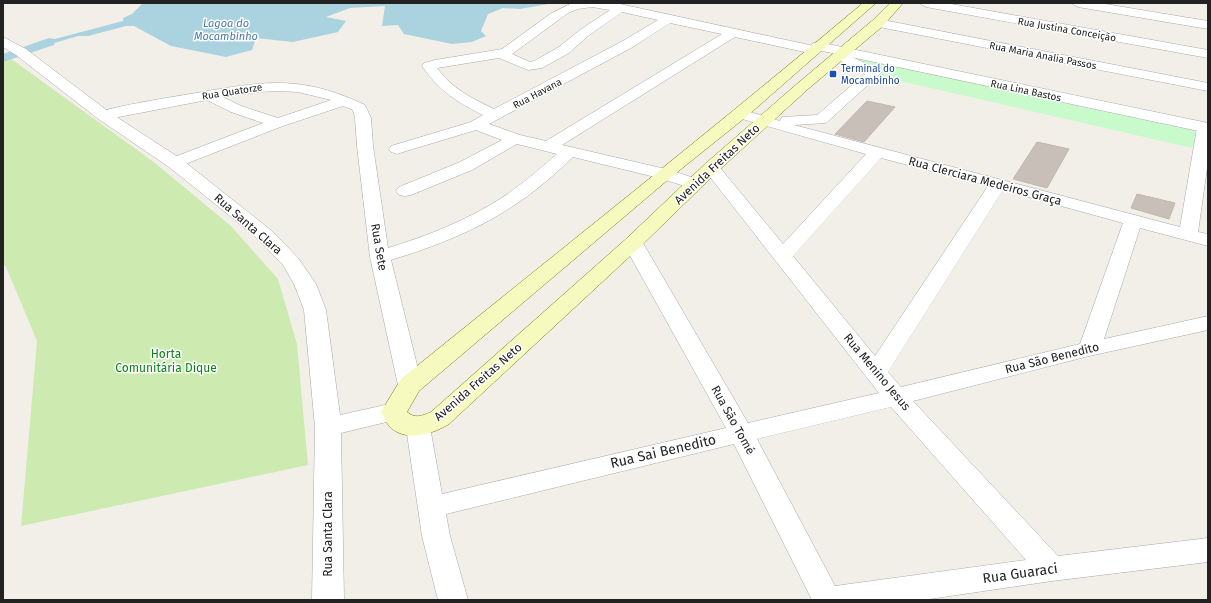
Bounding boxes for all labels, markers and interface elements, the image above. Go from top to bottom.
street label: Rua Justina Conceição [1017,15,1117,45]
water label: Lagoa do Mocambinho [194,17,258,43]
street label: Rua Maria Analia Passos [988,40,1098,72]
place label: Terminal do Mocambinho [841,63,900,87]
marker: Terminal do Mocambinho [828,69,838,79]
street label: Rua Havana [511,76,564,112]
street label: Rua Lina Bastos [989,78,1062,104]
street label: Rua Quatorze [201,81,263,103]
street label: Avenida Freitas Neto [671,121,763,207]
street label: Rua Clerciara Medeiros Graça [907,154,1063,208]
street label: Rua Santa Clara [211,191,285,257]
street label: Rua Sete [368,222,390,272]
street label: Rua Menino Jesus [841,331,913,414]
street label: Avenida Freitas Neto [431,340,525,424]
street label: Rua São Benedito [1004,340,1100,376]
park label: Horta Comunitária Dique [115,347,217,375]
street label: Rua São Tomé [708,383,758,457]
street label: Rua Sai Benedito [609,431,718,472]
street label: Rua Santa Clara [321,491,335,577]
street label: Rua Guaraci [981,560,1059,587]

